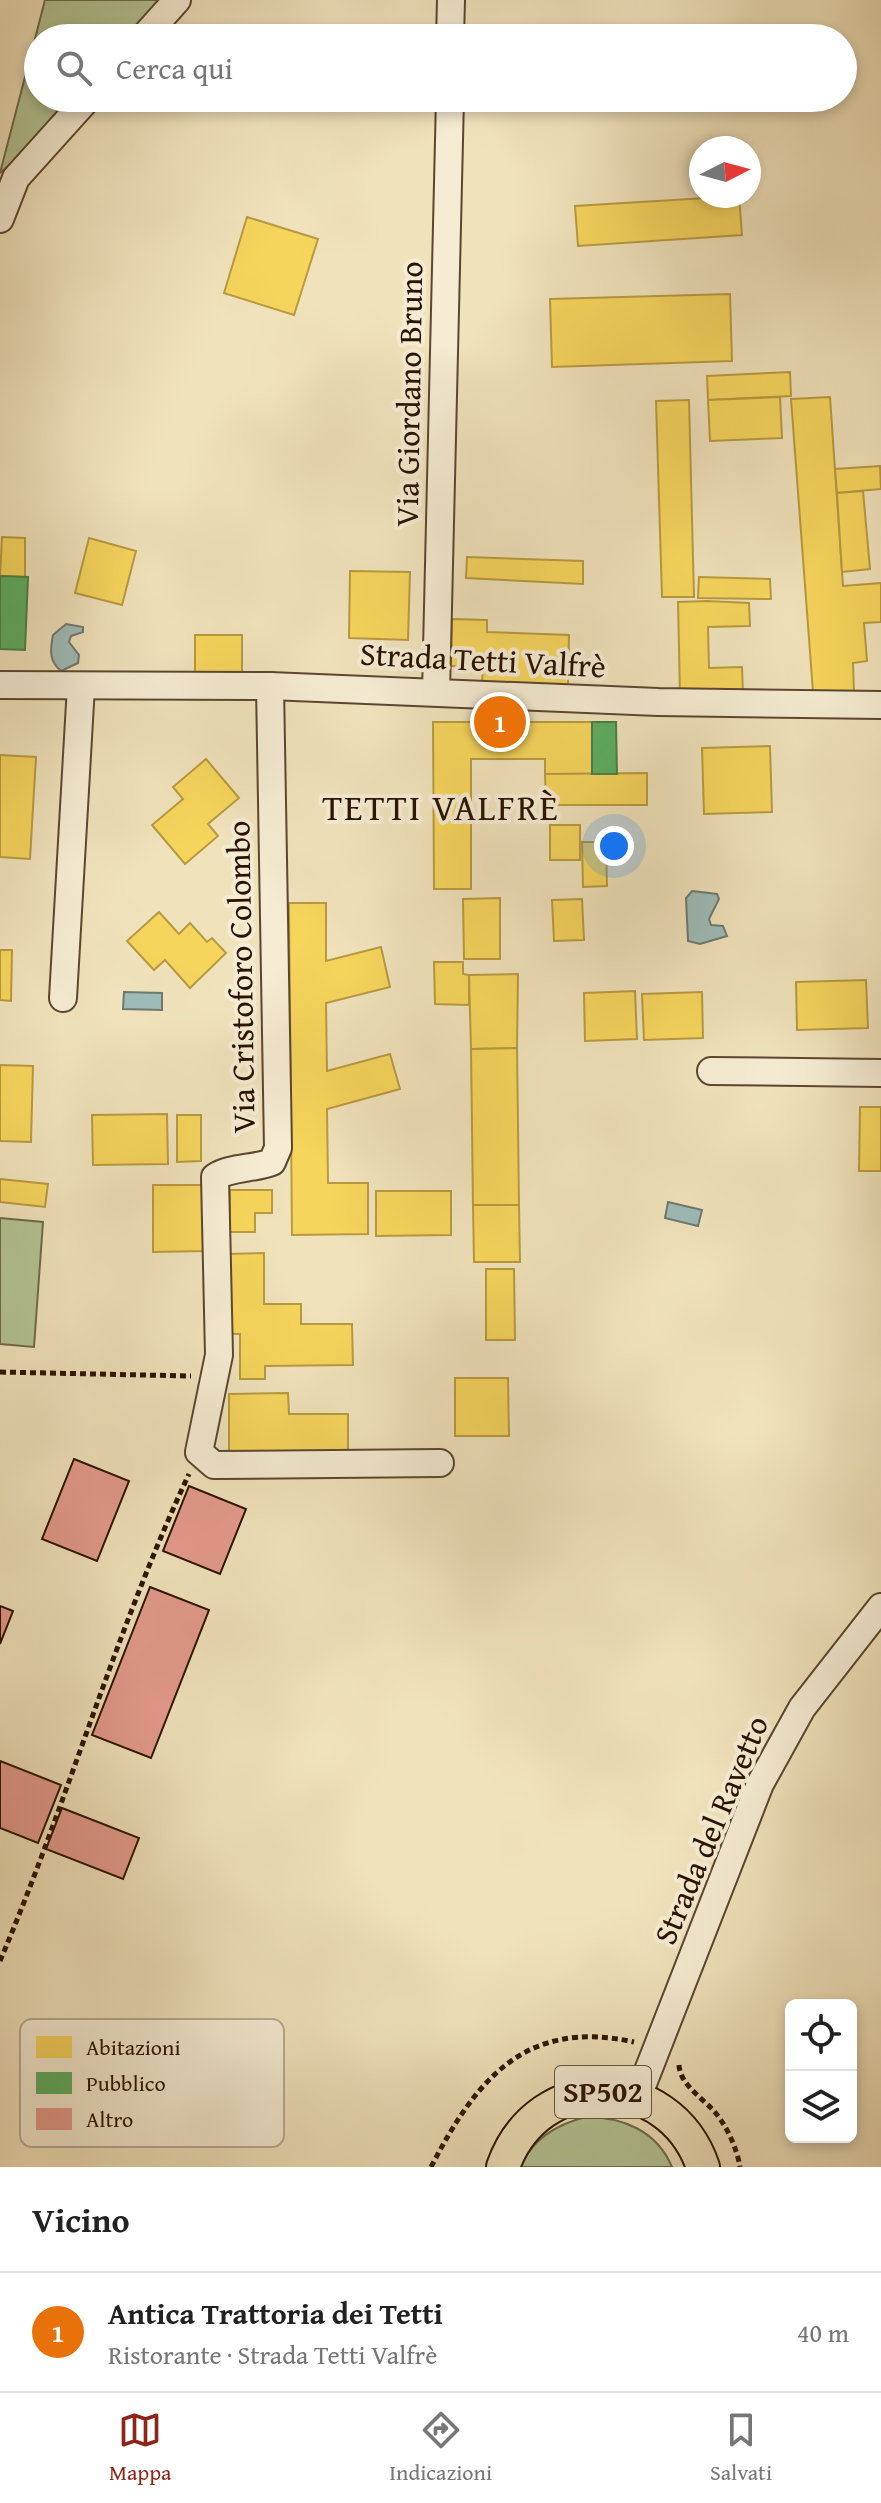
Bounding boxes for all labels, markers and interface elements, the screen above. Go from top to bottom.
search box [24,24,857,112]
icon: search [52,46,96,90]
text: Cerca qui [116,46,233,90]
north arrow [689,136,761,208]
street label: Via Giordano Bruno [383,261,434,527]
street label: Strada Tetti Valfrè [359,630,607,689]
pin: 1 [474,692,526,752]
district label: TETTI VALFRÈ [322,780,560,833]
street label: Via Cristoforo Colombo [214,820,267,1134]
your location [594,826,634,866]
street label: Strada del Ravetto [641,1708,780,1952]
map controls [785,1999,857,2143]
button: locate [785,1999,857,2071]
legend [20,2019,284,2147]
text: Abitazioni [86,2031,181,2063]
road number: SP502 [555,2066,651,2118]
text: Pubblico [86,2067,166,2099]
button: layers [785,2071,857,2143]
text: Altro [86,2103,133,2135]
text: Vicino [32,2195,130,2244]
text: Antica Trattoria dei Tetti [108,2291,443,2335]
text: 1 [51,2313,65,2352]
text: 40 m [797,2313,849,2352]
text: Ristorante · Strada Tetti Valfrè [108,2335,438,2374]
tab: Mappa [109,2408,171,2488]
tab: Indicazioni [389,2408,492,2488]
tab: Salvati [710,2408,772,2488]

